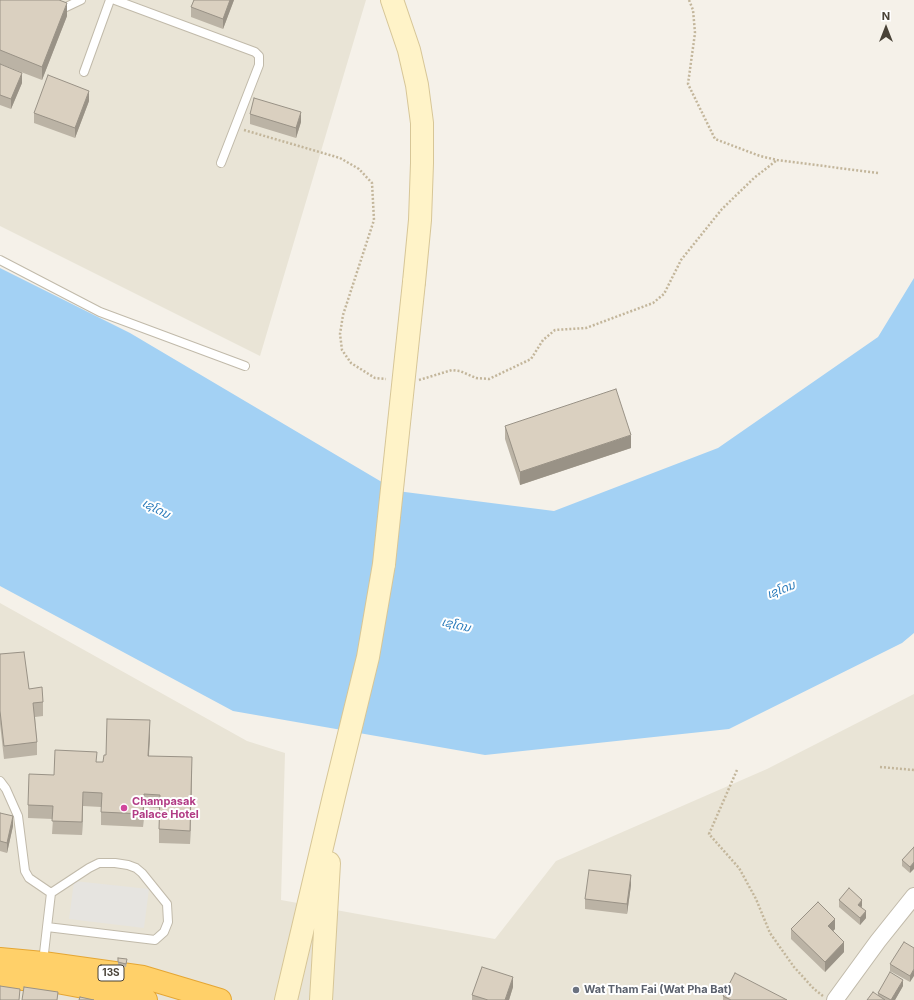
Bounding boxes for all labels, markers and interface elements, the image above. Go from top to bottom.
north arrow [866,8,906,48]
text: N [882,9,890,23]
water label: ເຊໂດນ [140,496,172,522]
water label: ເຊໂດນ [765,578,797,602]
water label: ເຊໂດນ [440,615,472,635]
place label: Champasak Palace Hotel [132,795,199,821]
marker: Champasak Palace Hotel [119,803,129,813]
road number: 13S [98,965,124,981]
place label: Wat Tham Fai (Wat Pha Bat) [584,983,732,997]
marker: Wat Tham Fai (Wat Pha Bat) [571,985,581,995]

